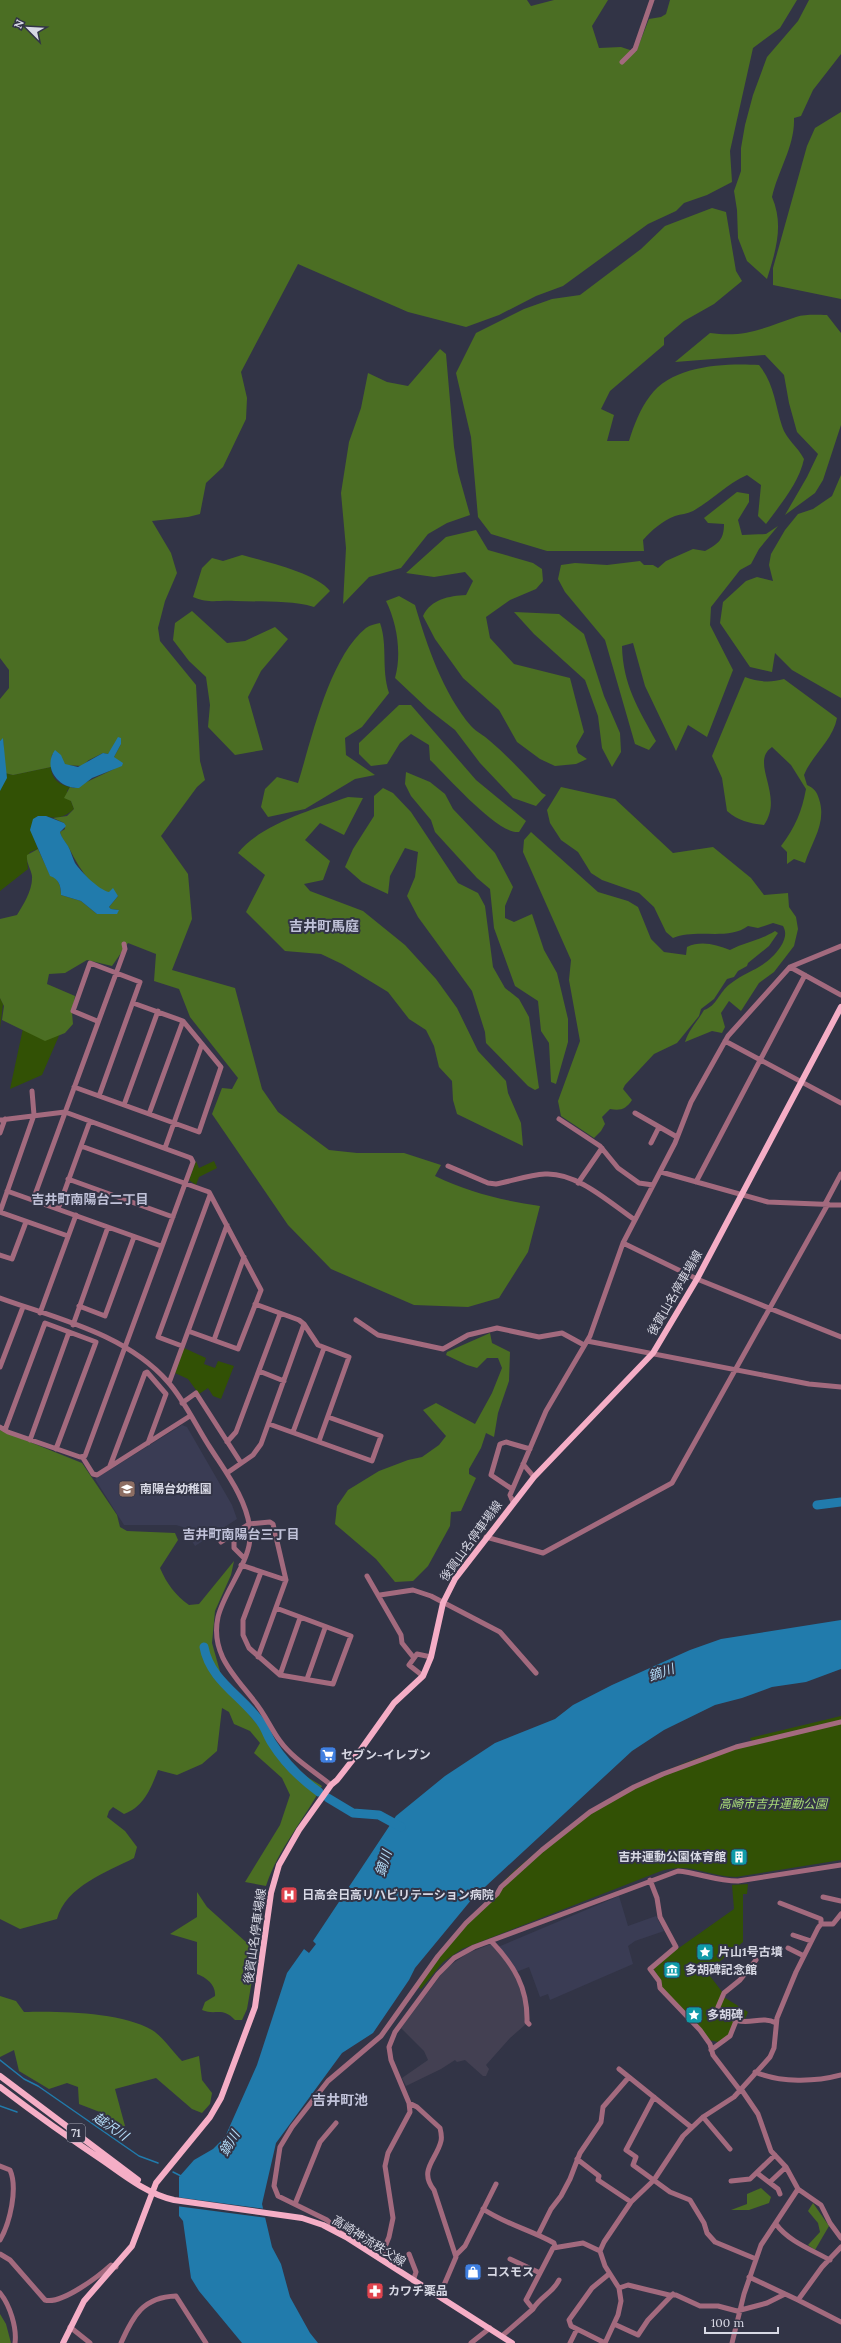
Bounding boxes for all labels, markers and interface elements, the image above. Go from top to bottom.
north arrow [8,8,48,48]
text: N [11,17,27,31]
district label: 吉井町馬庭 [289,917,359,935]
district label: 吉井町南陽台二丁目 [31,1191,149,1208]
street label: 後賀山名停車場線 [644,1247,705,1338]
school or university icon: 南陽台幼稚園 [117,1479,137,1499]
place label: 南陽台幼稚園 [140,1481,212,1496]
street label: 後賀山名停車場線 [436,1497,505,1584]
district label: 吉井町南陽台三丁目 [182,1526,300,1543]
water label: 鏑川 [646,1660,678,1685]
supermarket icon: セブン-イレブン [318,1745,338,1765]
place label: セブン-イレブン [341,1747,431,1762]
park label: 高崎市吉井運動公園 [719,1796,829,1811]
water label: 鏑川 [372,1846,396,1878]
building icon: 吉井運動公園体育館 [729,1847,749,1867]
place label: 吉井運動公園体育館 [618,1849,726,1864]
hospital icon: 日高会日高リハビリテーション病院 [279,1885,299,1905]
street label: 後賀山名停車場線 [240,1887,269,1985]
place label: 日高会日高リハビリテーション病院 [302,1887,494,1902]
place icon: 片山1号古墳 [695,1942,715,1962]
place label: 片山1号古墳 [718,1944,783,1959]
museum icon: 多胡碑記念館 [662,1960,682,1980]
place label: 多胡碑記念館 [685,1962,757,1977]
place icon: 多胡碑 [684,2005,704,2025]
place label: 多胡碑 [707,2007,743,2022]
district label: 吉井町池 [312,2091,368,2109]
water label: 越沢川 [90,2108,133,2145]
road number: 71 [67,2124,85,2142]
water label: 鏑川 [215,2126,244,2159]
street label: 高崎神流秩父線 [330,2212,409,2269]
shop icon: コスモス [463,2262,483,2282]
place label: コスモス [486,2264,534,2279]
pharmacy icon: カワチ薬品 [365,2281,385,2301]
place label: カワチ薬品 [388,2283,448,2298]
scale bar [705,2309,778,2335]
text: 100 m [711,2315,744,2330]

